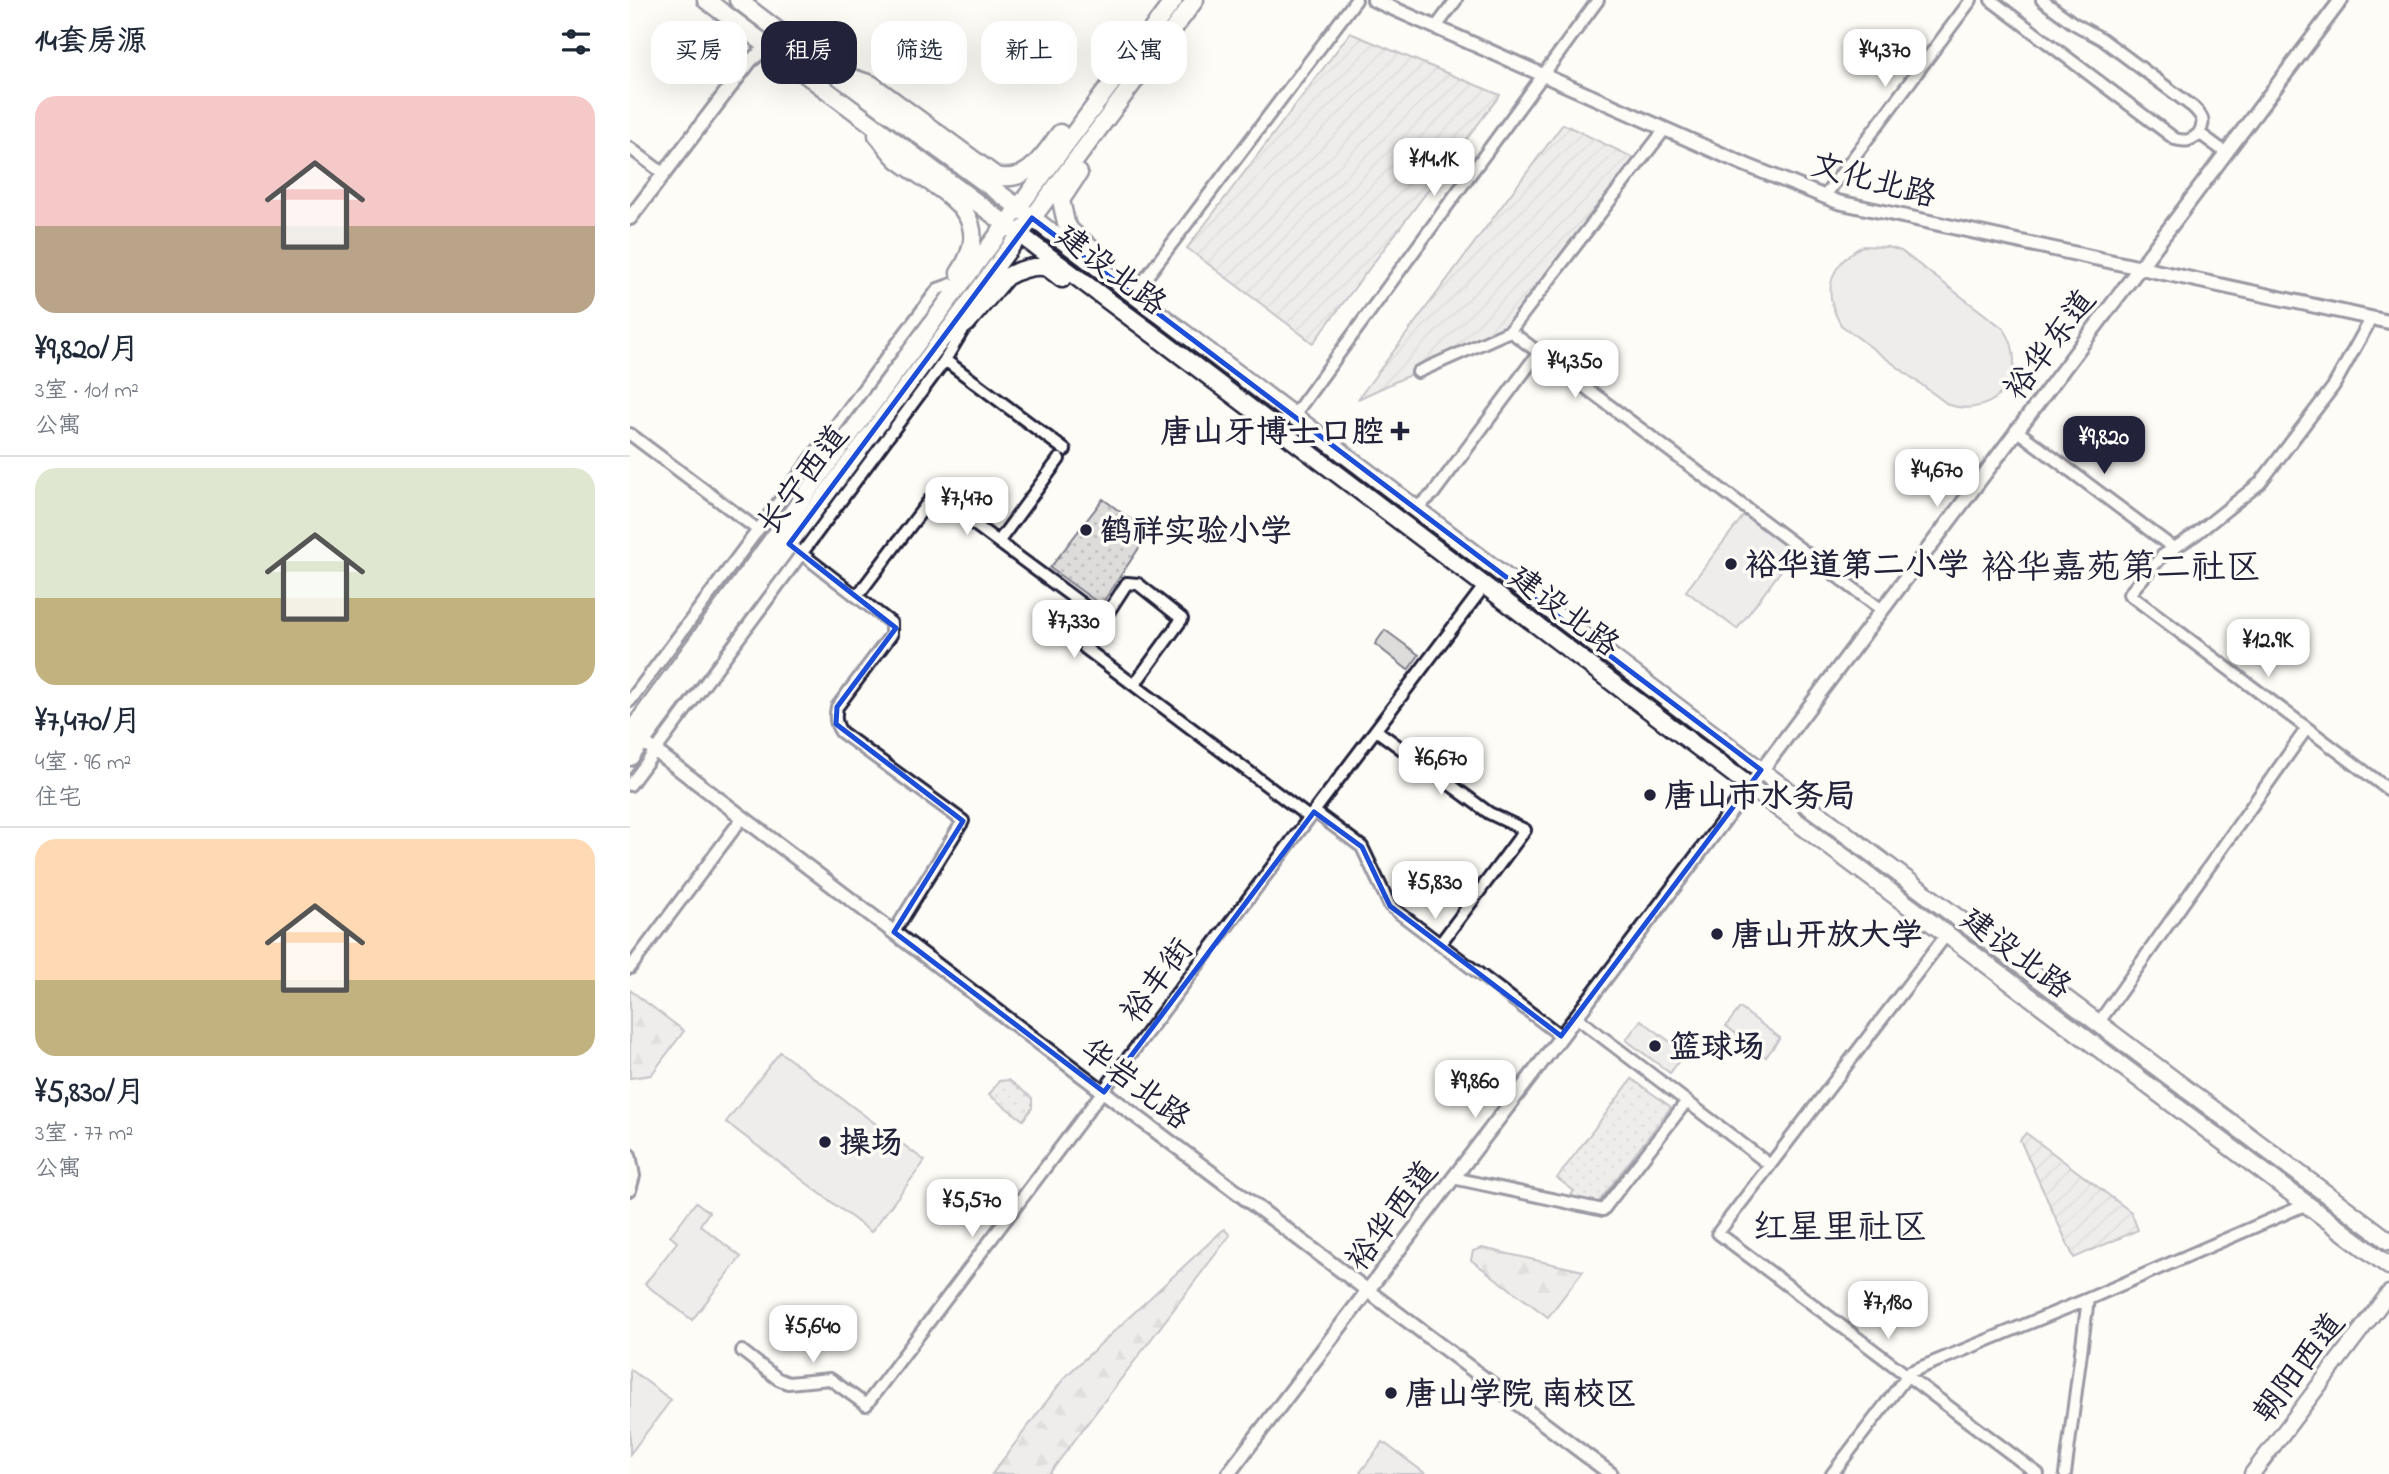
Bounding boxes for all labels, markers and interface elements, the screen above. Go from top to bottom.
text: 14套房源 [35,21,147,65]
chip: 买房 [651,21,747,84]
chip: 租房 [761,21,857,84]
chip: 筛选 [871,21,967,84]
chip: 新上 [981,21,1077,84]
chip: 公寓 [1091,21,1187,84]
icon: filters [557,23,595,61]
pin: ¥4,370 [1828,29,1942,89]
text: ¥4,370 [1859,35,1911,68]
pin: ¥14.1K [1377,138,1491,198]
icon: home [252,142,378,268]
street label: 文化北路 [1805,143,1941,222]
text: ¥14.1K [1410,144,1458,177]
street label: 建设北路 [1045,215,1175,329]
street label: 裕华东道 [1995,281,2109,411]
text: ¥9,820/月 [35,329,139,373]
pin: ¥4,350 [1518,340,1632,400]
text: ¥4,350 [1548,346,1603,379]
text: 3室 · 101 m² [35,375,139,408]
text: 公寓 [35,410,81,443]
place label: 唐山牙博士口腔 [1160,411,1384,458]
street label: 长宁西道 [748,416,862,546]
pin: ¥9,820 [2047,416,2161,476]
marker: 唐山牙博士口腔 [1390,421,1410,441]
text: ¥9,820 [2079,422,2129,455]
pin: ¥4,670 [1880,449,1994,509]
text: ¥4,670 [1911,455,1963,488]
pin: ¥7,470 [910,477,1024,537]
text: ¥7,470 [941,483,993,516]
place label: 鹤祥实验小学 [1100,510,1292,557]
icon: home [252,514,378,640]
marker: 鹤祥实验小学 [1078,522,1094,538]
place label: 裕华道第二小学 [1745,544,1969,591]
district label: 裕华嘉苑第二社区 [1981,544,2261,595]
street label: 建设北路 [1498,556,1628,670]
marker: 裕华道第二小学 [1723,556,1739,572]
pin: ¥7,330 [1017,600,1131,660]
text: ¥7,330 [1048,606,1100,639]
pin: ¥12.9K [2211,620,2325,679]
text: ¥12.9K [2243,625,2293,658]
text: ¥7,470/月 [35,701,141,745]
pin: ¥6,670 [1384,738,1498,797]
text: ¥6,670 [1415,743,1467,776]
text: 4室 · 96 m² [35,747,131,780]
place label: 唐山市水务局 [1664,775,1856,822]
text: 住宅 [35,782,81,815]
marker: 唐山市水务局 [1642,787,1658,803]
pin: ¥5,830 [1378,862,1492,921]
text: ¥5,830 [1408,867,1462,900]
icon: home [252,885,378,1011]
street label: 建设北路 [1950,898,2080,1012]
place label: 唐山开放大学 [1731,914,1923,961]
marker: 唐山开放大学 [1709,926,1725,942]
street label: 裕丰街 [1111,930,1206,1035]
place label: 篮球场 [1669,1026,1765,1073]
street label: 华岩北路 [1069,1029,1199,1143]
marker: 篮球场 [1647,1038,1663,1054]
pin: ¥9,860 [1418,1060,1532,1120]
text: ¥9,860 [1451,1066,1499,1099]
text: ¥5,830/月 [35,1072,145,1116]
text: 3室 · 77 m² [35,1118,133,1151]
place label: 操场 [839,1122,903,1169]
marker: 操场 [817,1134,833,1150]
street label: 裕华西道 [1337,1152,1451,1282]
text: 公寓 [35,1153,81,1186]
pin: ¥5,570 [915,1180,1029,1239]
text: ¥5,570 [943,1185,1001,1218]
district label: 红星里社区 [1752,1204,1928,1255]
pin: ¥7,180 [1831,1282,1945,1341]
text: ¥7,180 [1864,1287,1912,1320]
street label: 朝阳西道 [2244,1304,2358,1434]
pin: ¥5,640 [756,1306,870,1365]
text: ¥5,640 [785,1311,841,1344]
place label: 唐山学院 南校区 [1405,1373,1637,1420]
marker: 唐山学院 南校区 [1383,1385,1399,1401]

